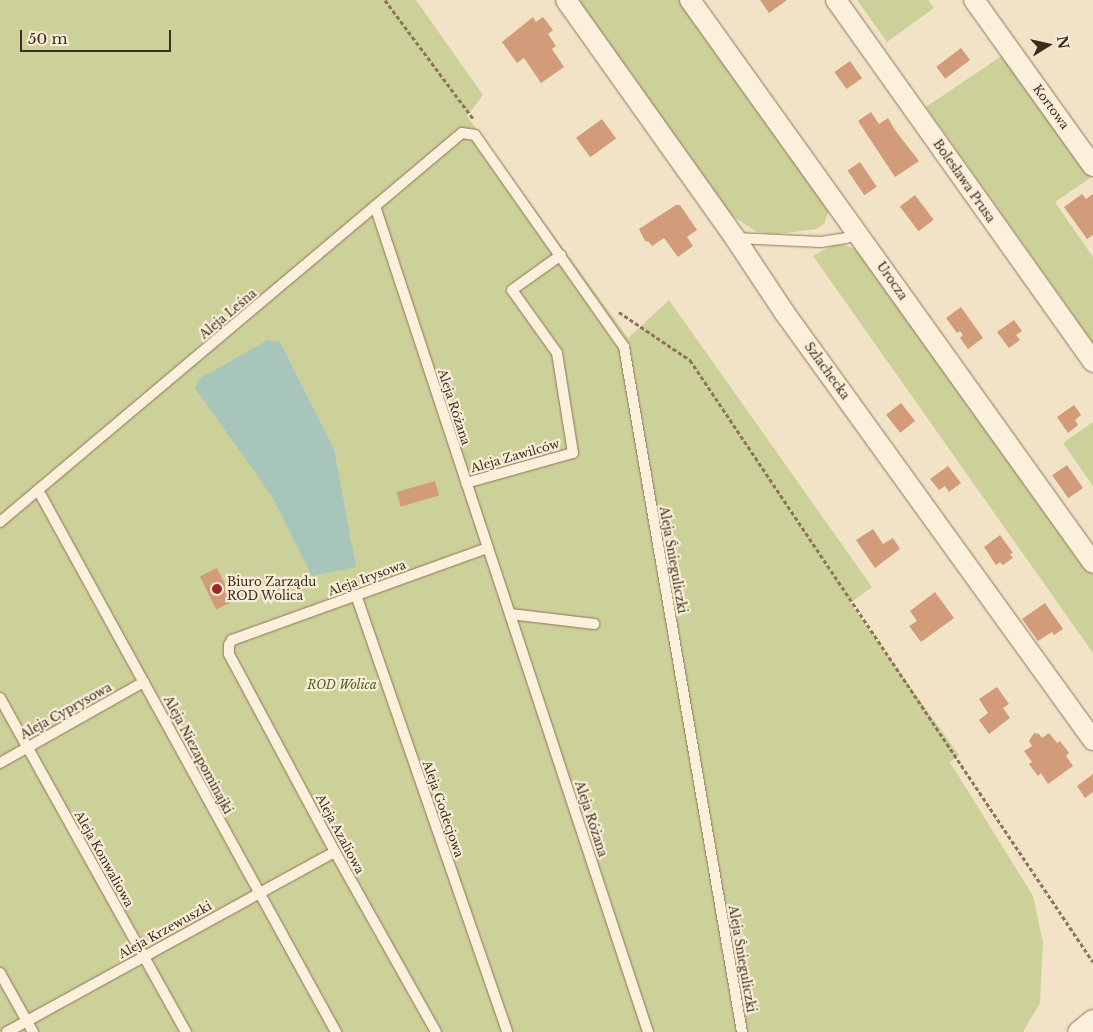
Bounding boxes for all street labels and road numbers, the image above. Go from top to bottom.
street label: Kortowa [1030,82,1072,132]
street label: Bolesława Prusa [930,137,998,225]
street label: Urocza [874,259,910,303]
street label: Aleja Leśna [197,286,259,342]
street label: Szlachecka [802,340,852,402]
street label: Aleja Różana [435,367,473,447]
street label: Aleja Zawilców [469,436,561,476]
street label: Aleja Śnieguliczki [656,505,690,615]
street label: Aleja Irysowa [326,557,408,599]
street label: Aleja Cyprysowa [18,680,114,742]
street label: Aleja Niezapominajki [161,693,235,817]
street label: Aleja Godecjowa [420,759,466,859]
street label: Aleja Różana [572,779,610,859]
street label: Aleja Azaliowa [313,791,367,877]
street label: Aleja Konwaliowa [72,808,136,910]
street label: Aleja Krzewuszki [116,898,214,962]
street label: Aleja Śnieguliczki [725,904,759,1014]

